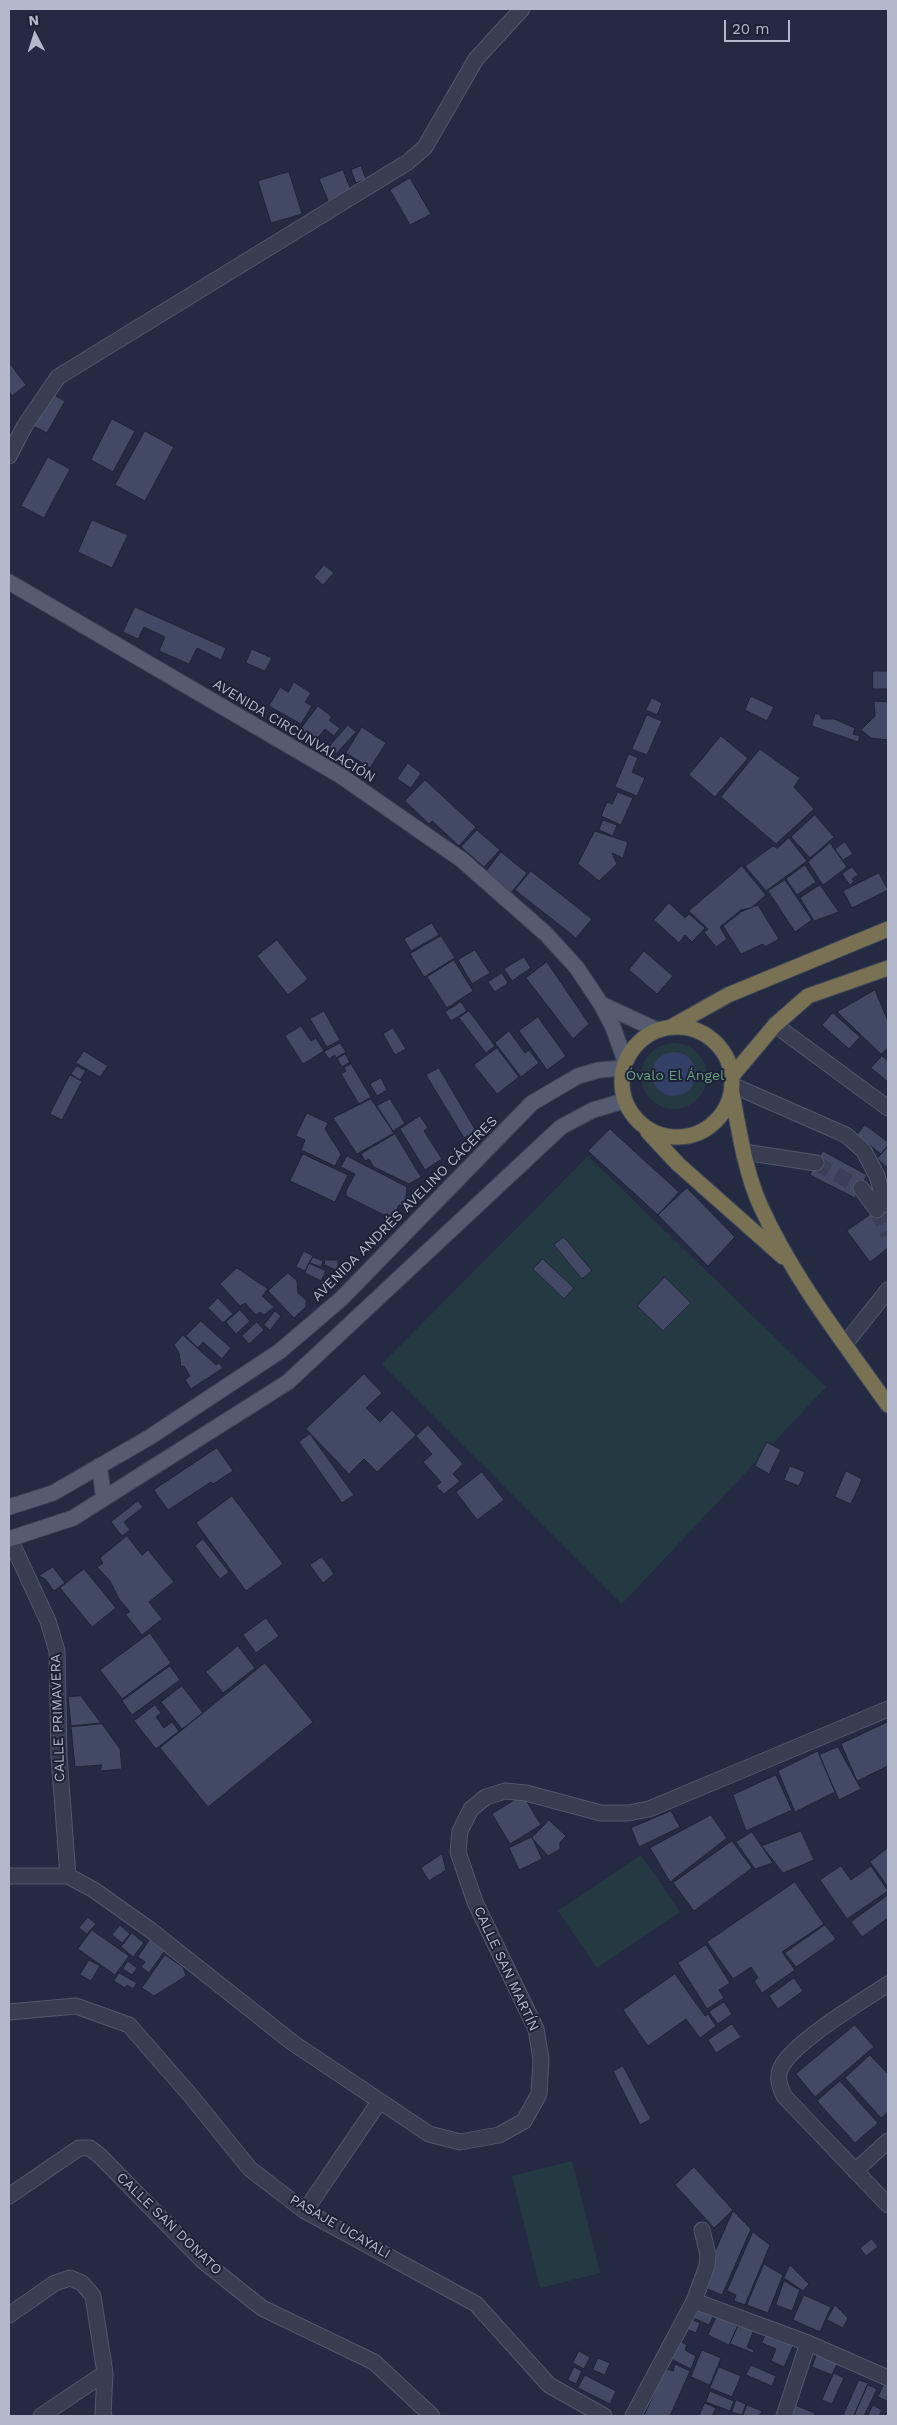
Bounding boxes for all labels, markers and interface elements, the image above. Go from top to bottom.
north arrow [10,10,60,60]
scale bar [727,10,793,42]
text: N [28,12,40,28]
text: 20 m [732,20,770,38]
street label: AVENIDA CIRCUNVALACIÓN [210,676,378,786]
park label: Óvalo El Ángel [626,1068,724,1084]
street label: AVENIDA ANDRÉS AVELINO CÁCERES [309,1113,501,1305]
street label: CALLE PRIMAVERA [47,1654,69,1782]
street label: CALLE SAN MARTÍN [470,1904,542,2034]
street label: CALLE SAN DONATO [113,2169,225,2279]
street label: PASAJE UCAYALI [287,2191,393,2263]

